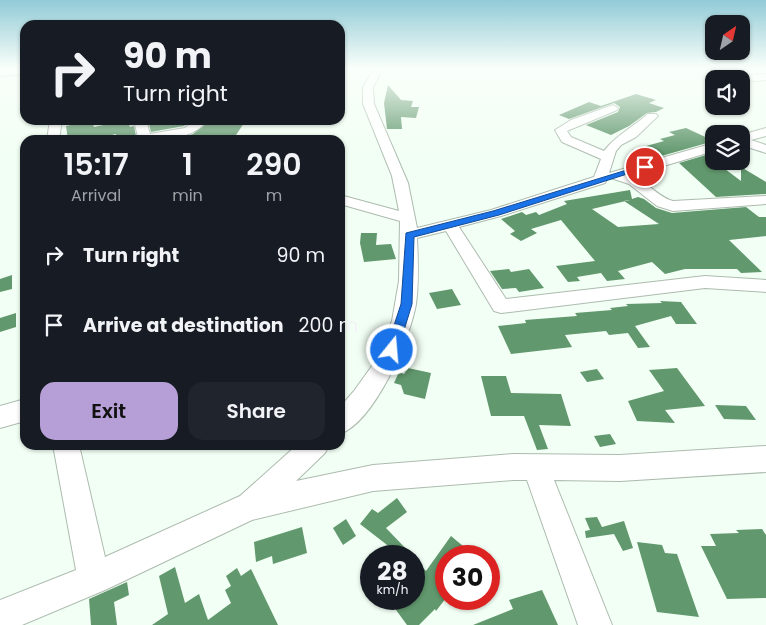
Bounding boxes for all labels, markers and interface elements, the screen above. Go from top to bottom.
north arrow [705,15,750,60]
map controls [705,15,750,170]
text: 90 m [123,31,212,80]
icon: right [40,40,105,105]
button: sound [705,70,750,115]
text: Turn right [123,78,228,109]
button: layers [705,125,750,170]
text: 15:17 [63,143,129,186]
text: 1 [182,143,193,186]
text: 290 [246,143,302,186]
pin [624,146,666,188]
icon: arrive [631,153,659,181]
text: Arrival [71,184,121,207]
text: min [172,184,203,207]
text: m [266,184,282,207]
icon: right [40,241,68,269]
text: Turn right [83,242,179,269]
text: 90 m [276,242,325,269]
icon: arrive [40,311,68,339]
text: Arrive at destination [83,312,284,339]
text: 200 m [299,312,358,339]
position arrow [365,323,417,375]
button: Exit [40,382,178,440]
button: Share [188,382,325,440]
speed limit sign: 30 [435,545,500,610]
text: 28 [377,554,408,589]
text: km/h [377,581,408,598]

